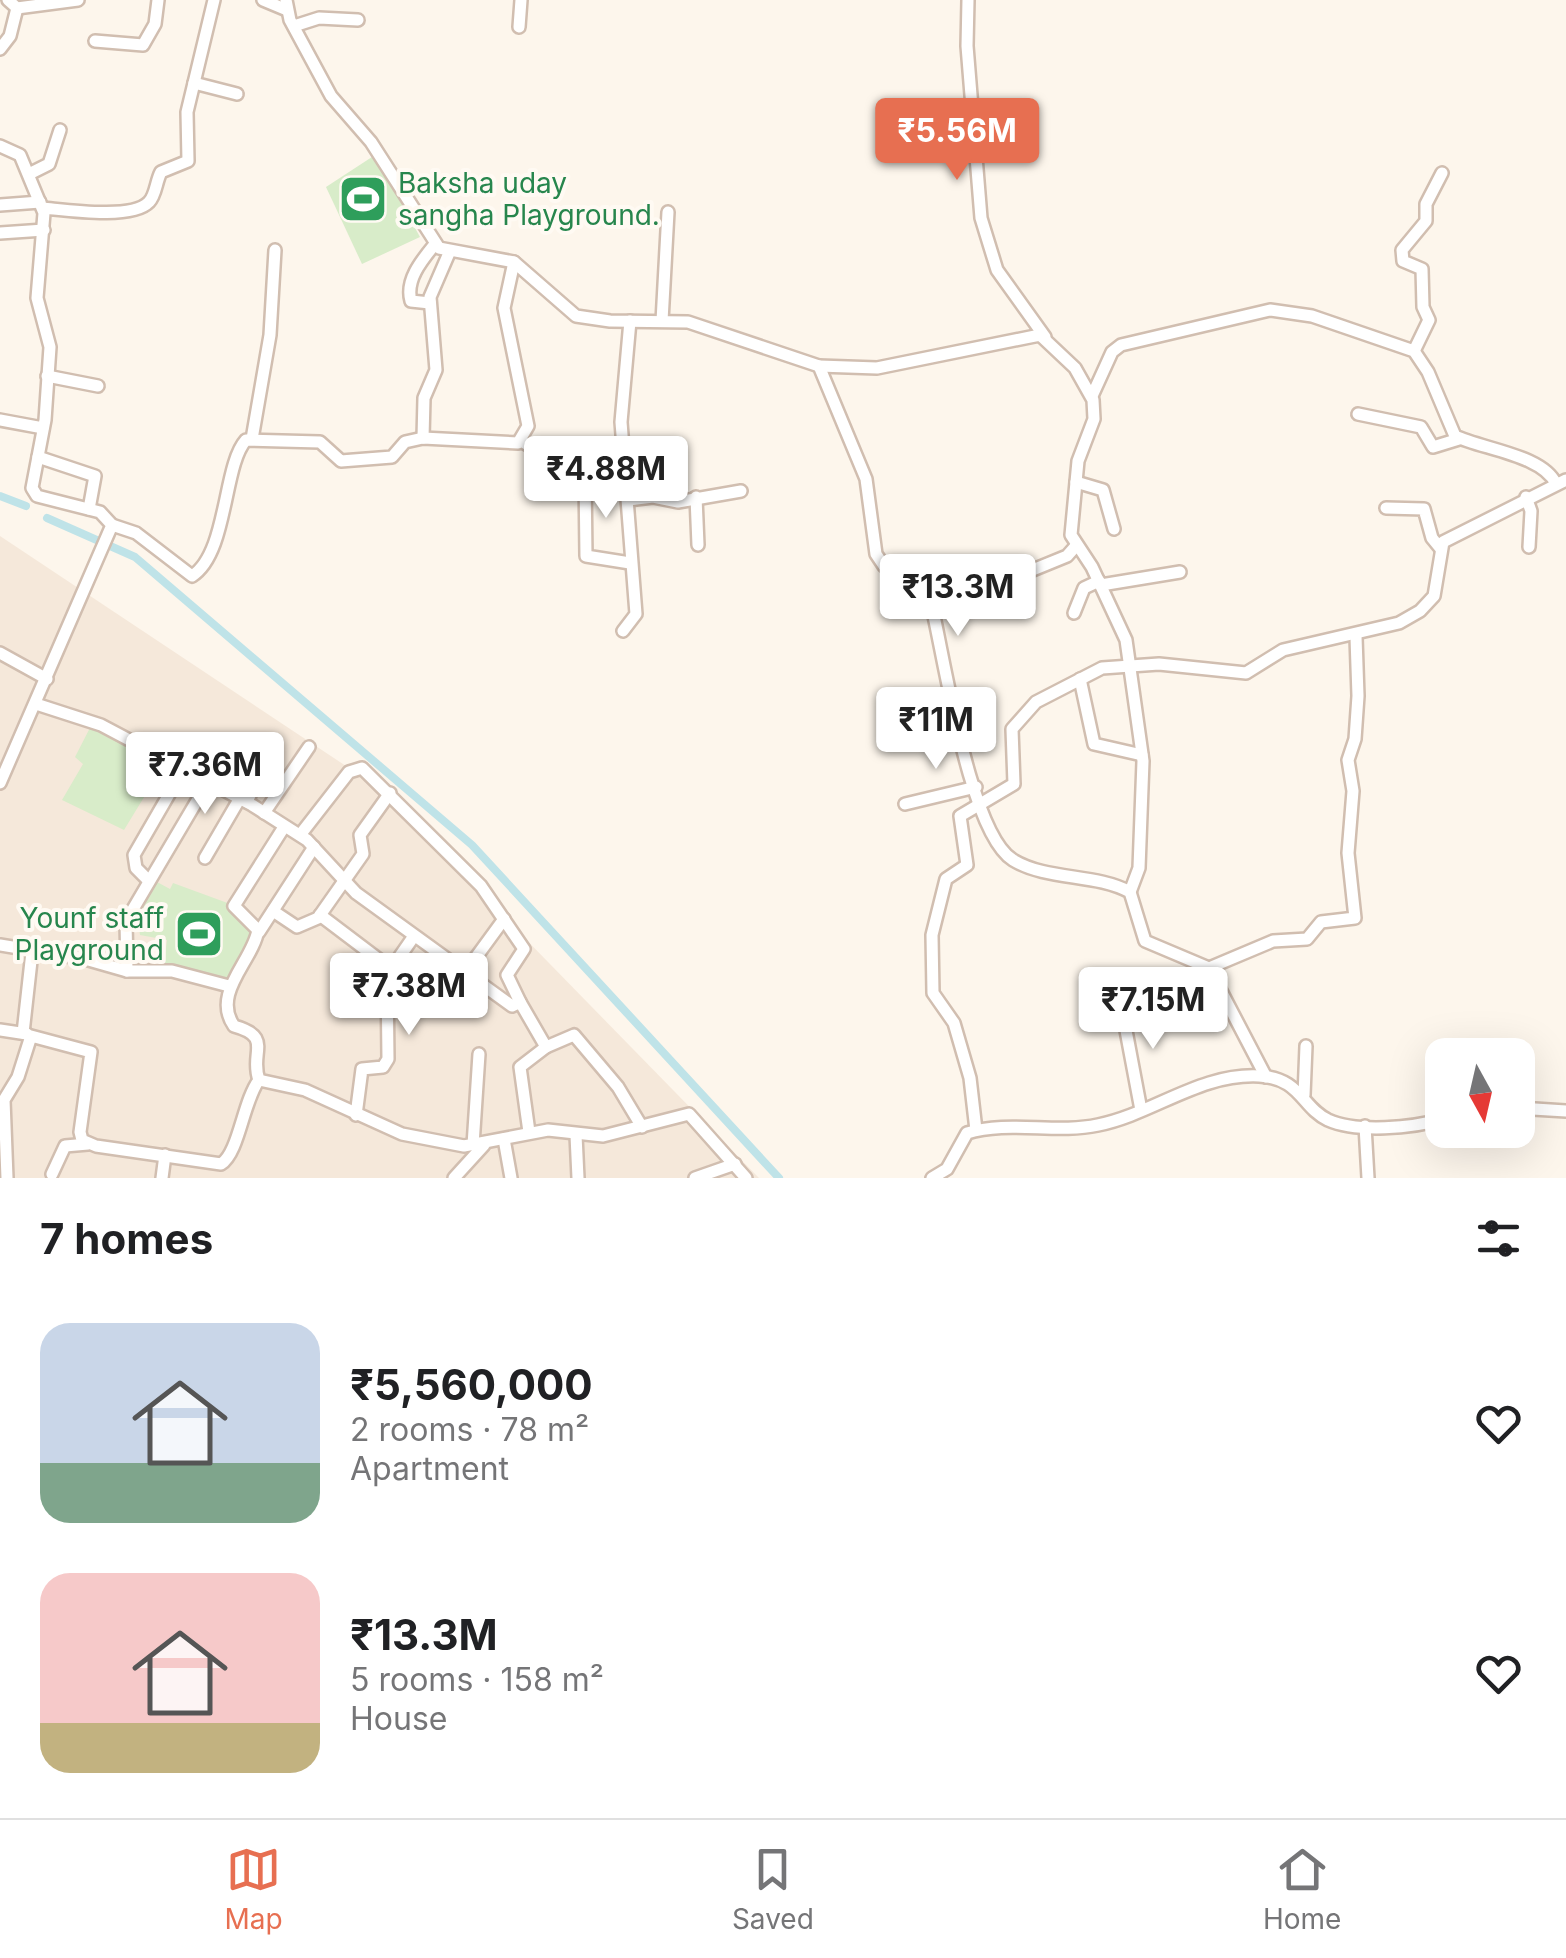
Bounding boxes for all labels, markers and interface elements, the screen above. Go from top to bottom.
pin: ₹5.56M [876,98,1038,183]
text: ₹5.56M [897,111,1017,150]
place label: Baksha uday sangha Playground. [398,166,660,232]
sports icon: Baksha uday sangha Playground. [337,173,389,225]
pin: ₹4.88M [525,436,687,521]
text: ₹4.88M [546,449,666,488]
pin: ₹13.3M [877,554,1039,639]
text: ₹13.3M [902,567,1014,606]
pin: ₹11M [877,687,995,772]
text: ₹11M [898,700,974,739]
pin: ₹7.36M [124,732,286,817]
text: ₹7.36M [148,745,262,784]
place label: Younf staff Playground [15,901,164,967]
sports icon: Younf staff Playground [173,908,225,960]
pin: ₹7.38M [328,953,490,1038]
text: ₹7.38M [352,966,466,1005]
pin: ₹7.15M [1072,967,1234,1052]
text: ₹7.15M [1101,980,1205,1019]
north arrow [1425,1038,1535,1148]
map controls [1425,1038,1535,1148]
icon: filters [1471,1211,1526,1266]
text: 7 homes [40,1213,213,1264]
text: ₹5,560,000 [350,1359,593,1410]
icon: home [120,1363,240,1483]
icon: heart [1471,1396,1526,1451]
text: 2 rooms · 78 m² [350,1410,589,1449]
text: Apartment [350,1449,509,1488]
text: ₹13.3M [350,1609,498,1660]
icon: home [120,1613,240,1733]
icon: heart [1471,1646,1526,1701]
text: 5 rooms · 158 m² [350,1660,604,1699]
text: House [350,1699,447,1738]
tab: Map [225,1842,283,1936]
tab: Saved [732,1842,814,1936]
tab: Home [1263,1842,1341,1936]

